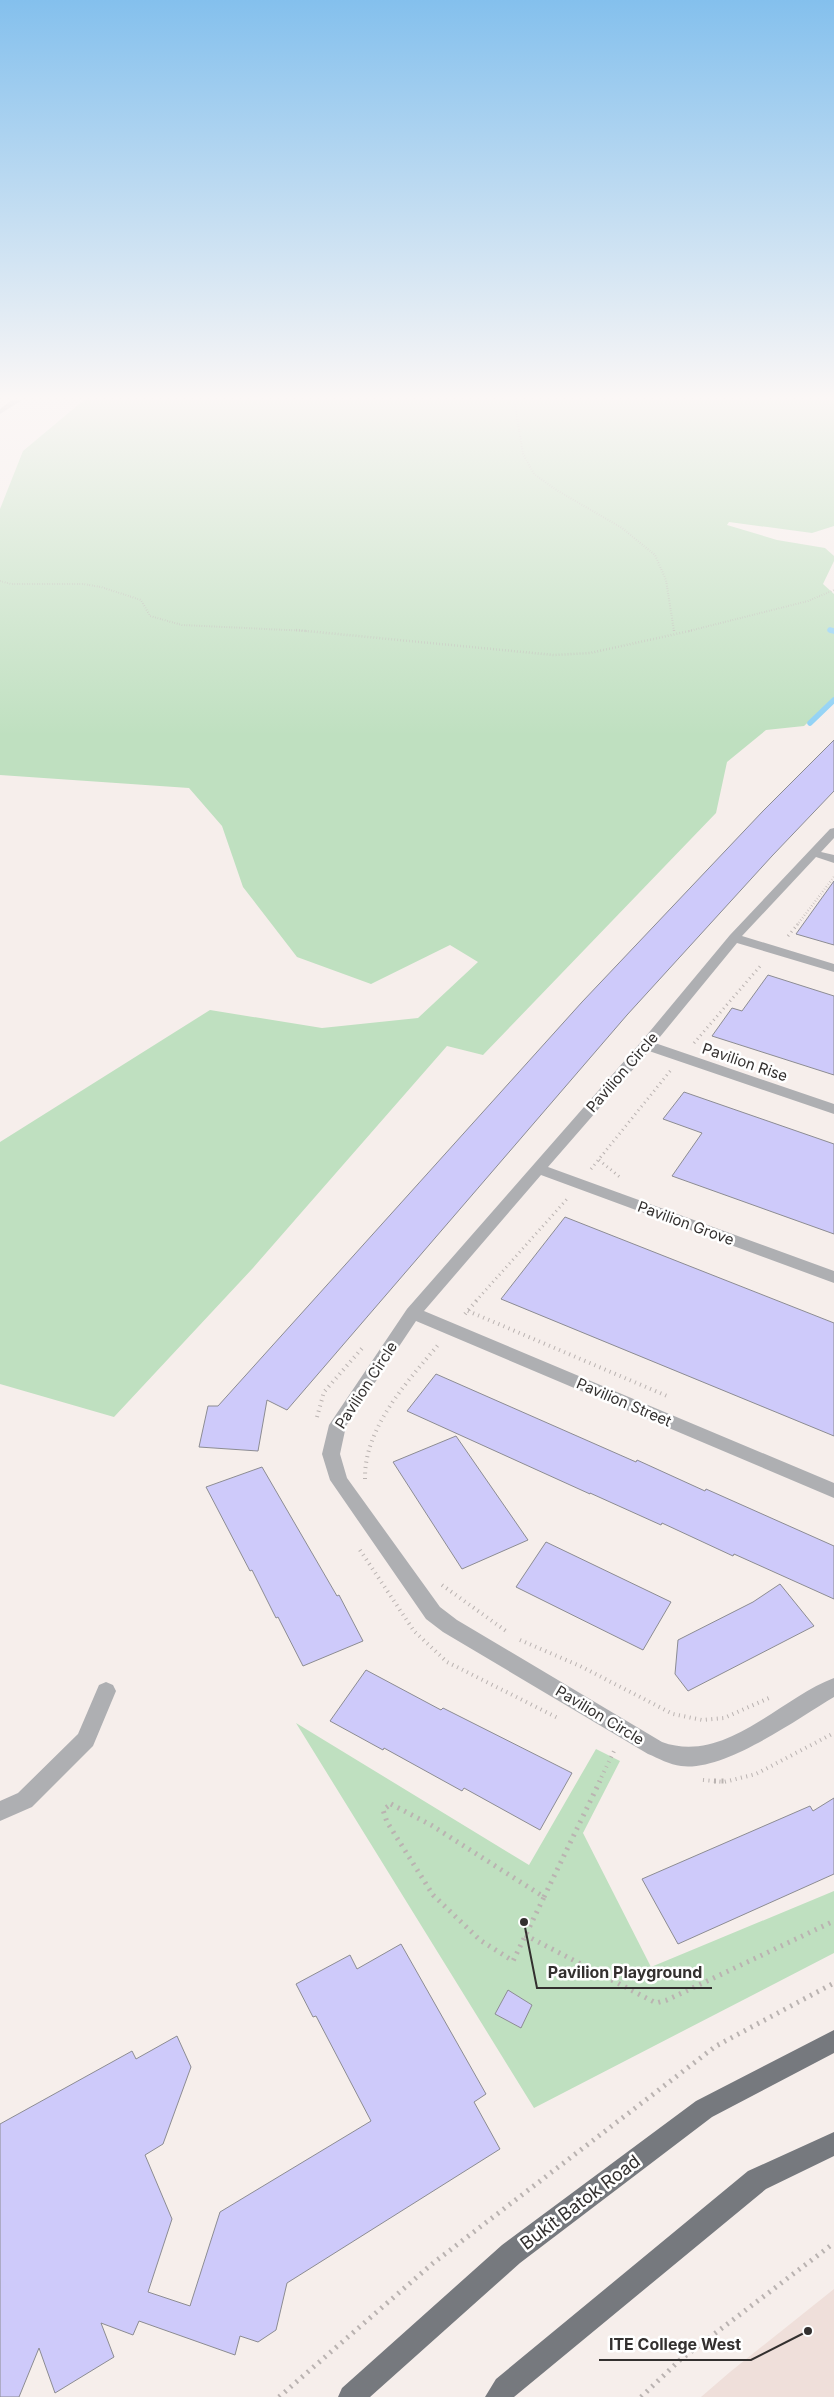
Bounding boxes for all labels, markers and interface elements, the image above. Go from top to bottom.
street label: Pavilion Circle [582,1028,662,1116]
street label: Pavilion Rise [700,1039,790,1085]
street label: Pavilion Grove [635,1197,737,1249]
street label: Pavilion Circle [331,1338,401,1432]
street label: Pavilion Street [574,1373,675,1431]
street label: Pavilion Circle [552,1681,648,1749]
callout: Pavilion Playground [537,1957,712,1988]
text: Pavilion Playground [548,1962,702,1982]
street label: Bukit Batok Road [516,2150,644,2254]
callout: ITE College West [599,2329,751,2360]
text: ITE College West [609,2334,741,2354]

